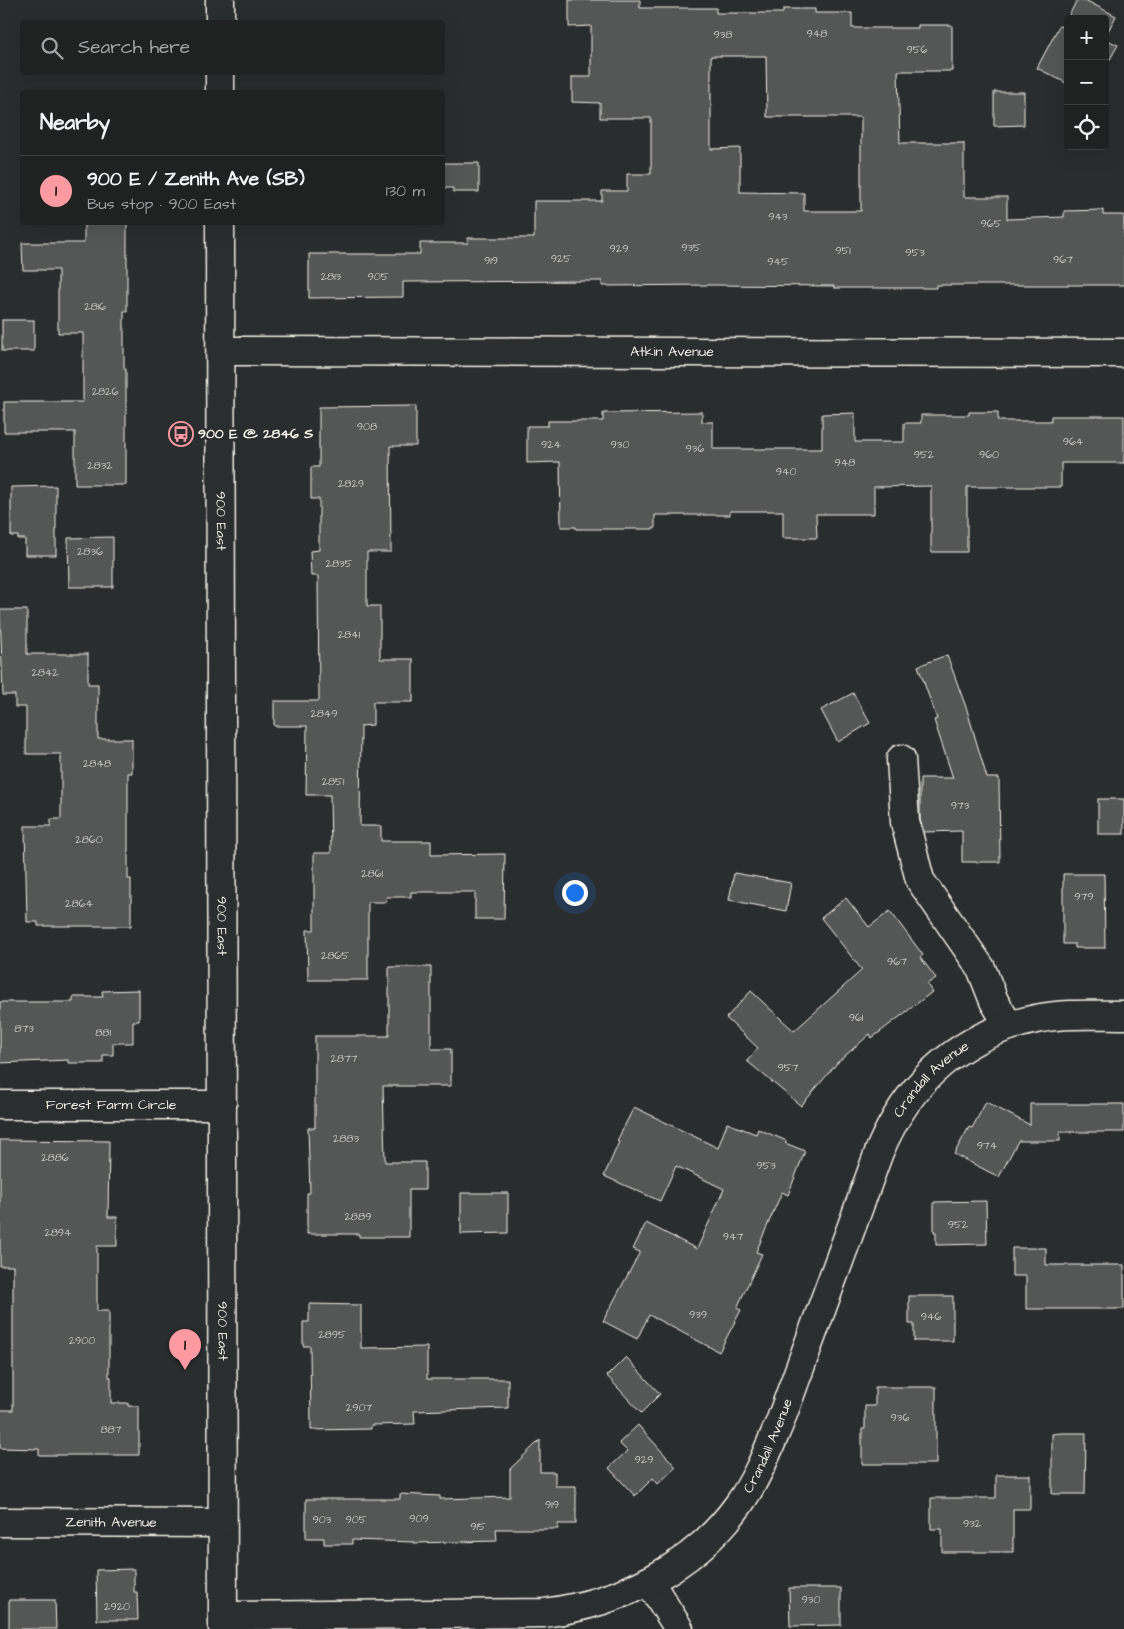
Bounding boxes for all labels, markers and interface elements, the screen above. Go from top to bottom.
map controls [1064,15,1109,150]
button: + [1064,15,1109,60]
search box [20,20,445,75]
house number: 948 [807,26,827,41]
house number: 938 [714,27,733,42]
icon: search [38,34,66,62]
text: Search here [78,34,190,61]
house number: 956 [907,42,928,57]
button: − [1064,60,1109,105]
button: locate [1064,105,1109,150]
text: Nearby [40,108,110,137]
text: 900 E / Zenith Ave (SB) [87,166,305,193]
text: 1 [55,180,57,202]
text: 130 m [386,180,425,202]
text: Bus stop · 900 East [87,193,236,215]
house number: 943 [768,209,788,224]
house number: 965 [981,216,1002,231]
house number: 935 [681,240,701,255]
house number: 929 [610,241,628,256]
house number: 951 [835,243,851,258]
house number: 953 [905,245,925,260]
house number: 925 [551,251,571,266]
house number: 967 [1053,252,1073,267]
house number: 919 [484,253,498,268]
house number: 945 [767,254,789,269]
house number: 2813 [321,269,342,284]
house number: 905 [368,269,389,284]
house number: 2816 [84,299,106,314]
street label: Atkin Avenue [630,342,714,362]
house number: 2826 [92,384,118,399]
house number: 908 [357,419,377,434]
bus stop icon: 900 E @ 2846 S [168,421,194,447]
place label: 900 E @ 2846 S [198,424,313,444]
house number: 964 [1063,434,1084,449]
house number: 924 [541,437,562,452]
house number: 930 [611,437,629,452]
house number: 936 [686,441,704,456]
house number: 952 [914,447,935,462]
house number: 960 [979,447,999,462]
house number: 948 [835,455,855,470]
house number: 2832 [87,458,113,473]
house number: 940 [776,464,796,479]
house number: 2829 [338,476,364,491]
street label: 900 East [211,491,231,551]
house number: 2836 [77,544,103,559]
house number: 2835 [326,556,353,571]
house number: 2841 [338,627,361,642]
house number: 2842 [31,665,59,680]
house number: 2849 [310,706,338,721]
house number: 2848 [83,756,111,771]
house number: 2851 [322,774,345,789]
house number: 973 [951,798,970,813]
house number: 2860 [75,832,103,847]
house number: 2861 [361,866,383,881]
your location [562,880,588,906]
house number: 979 [1074,889,1094,904]
house number: 2864 [65,896,93,911]
street label: 900 East [211,896,232,956]
house number: 2865 [321,948,349,963]
house number: 967 [887,954,907,969]
house number: 961 [849,1010,864,1025]
house number: 873 [14,1021,34,1036]
house number: 881 [95,1025,111,1040]
street label: Crandall Avenue [889,1036,973,1122]
house number: 2877 [331,1051,358,1066]
house number: 957 [778,1060,799,1075]
street label: Forest Farm Circle [46,1095,177,1115]
house number: 2883 [333,1131,359,1146]
house number: 974 [977,1138,998,1153]
house number: 2886 [41,1150,69,1165]
house number: 953 [756,1158,776,1173]
house number: 2889 [345,1209,371,1224]
house number: 952 [948,1217,969,1232]
house number: 2894 [44,1225,72,1240]
house number: 947 [723,1229,743,1244]
street label: 900 East [212,1301,232,1361]
house number: 939 [689,1307,707,1322]
house number: 946 [921,1309,941,1324]
house number: 2895 [318,1327,346,1342]
pin: 1 [169,1329,201,1370]
house number: 2900 [69,1333,95,1348]
street label: Crandall Avenue [738,1395,798,1497]
house number: 2907 [346,1400,372,1415]
house number: 936 [891,1410,909,1425]
house number: 887 [100,1422,122,1437]
house number: 929 [635,1452,653,1467]
house number: 919 [545,1497,559,1512]
house number: 909 [409,1511,429,1526]
street label: Zenith Avenue [65,1512,157,1533]
house number: 903 [313,1512,332,1527]
house number: 905 [346,1512,367,1527]
house number: 932 [963,1516,982,1531]
house number: 915 [470,1519,486,1534]
house number: 930 [802,1592,820,1607]
house number: 2920 [104,1599,130,1614]

